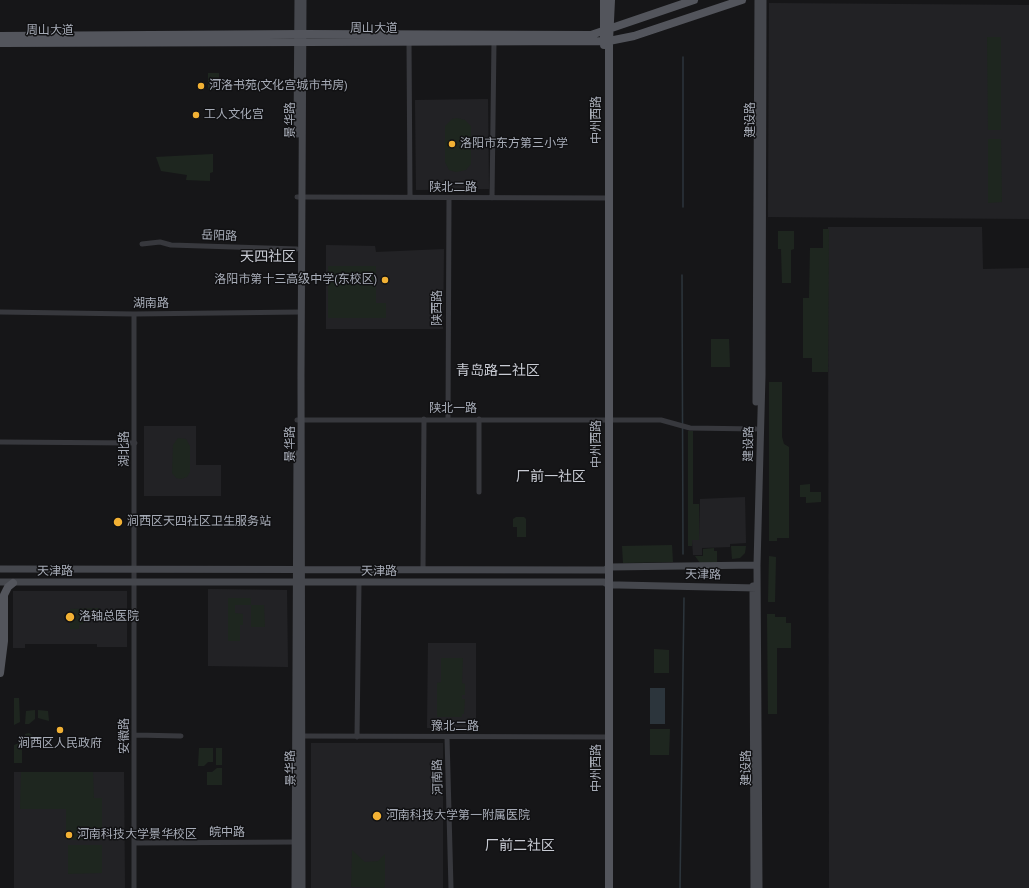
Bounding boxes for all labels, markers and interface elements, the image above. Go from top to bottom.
street label: 周山大道 [350,22,398,36]
street label: 周山大道 [26,24,74,38]
place label: 河洛书苑(文化宫城市书房) [209,79,348,93]
marker: 河洛书苑(文化宫城市书房) [196,81,206,91]
street label: 中州西路 [590,96,604,144]
street label: 景华路 [284,102,298,138]
street label: 建设路 [744,102,758,138]
place label: 工人文化宫 [204,108,264,122]
marker: 工人文化宫 [191,110,201,120]
place label: 洛阳市东方第三小学 [460,137,568,151]
marker: 洛阳市东方第三小学 [447,139,457,149]
street label: 陕北二路 [429,181,477,195]
street label: 岳阳路 [201,228,237,244]
district label: 天四社区 [240,249,296,265]
place label: 洛阳市第十三高级中学(东校区) [214,273,377,287]
marker: 洛阳市第十三高级中学(东校区) [380,275,390,285]
street label: 陕西路 [431,290,445,326]
street label: 湖南路 [133,297,169,311]
district label: 青岛路二社区 [456,363,540,379]
street label: 陕北一路 [429,402,477,416]
street label: 中州西路 [590,420,604,468]
street label: 景华路 [284,426,298,462]
street label: 建设路 [741,426,757,462]
street label: 湖北路 [118,431,132,467]
district label: 厂前一社区 [516,469,586,485]
place label: 涧西区天四社区卫生服务站 [127,515,271,529]
marker: 涧西区天四社区卫生服务站 [112,516,124,528]
street label: 天津路 [37,565,73,579]
street label: 天津路 [361,565,397,579]
street label: 天津路 [685,567,721,583]
place label: 洛轴总医院 [79,610,139,624]
marker: 洛轴总医院 [64,611,76,623]
street label: 安徽路 [118,718,132,754]
street label: 豫北二路 [431,720,479,734]
marker: 涧西区人民政府 [55,725,65,735]
place label: 涧西区人民政府 [18,737,102,751]
street label: 中州西路 [590,744,604,792]
street label: 景华路 [283,750,299,786]
street label: 建设路 [740,750,754,786]
street label: 河南路 [430,759,446,795]
place label: 河南科技大学第一附属医院 [386,809,530,823]
marker: 河南科技大学第一附属医院 [371,810,383,822]
street label: 皖中路 [209,826,245,840]
place label: 河南科技大学景华校区 [77,828,197,842]
marker: 河南科技大学景华校区 [64,830,74,840]
district label: 厂前二社区 [485,838,555,854]

